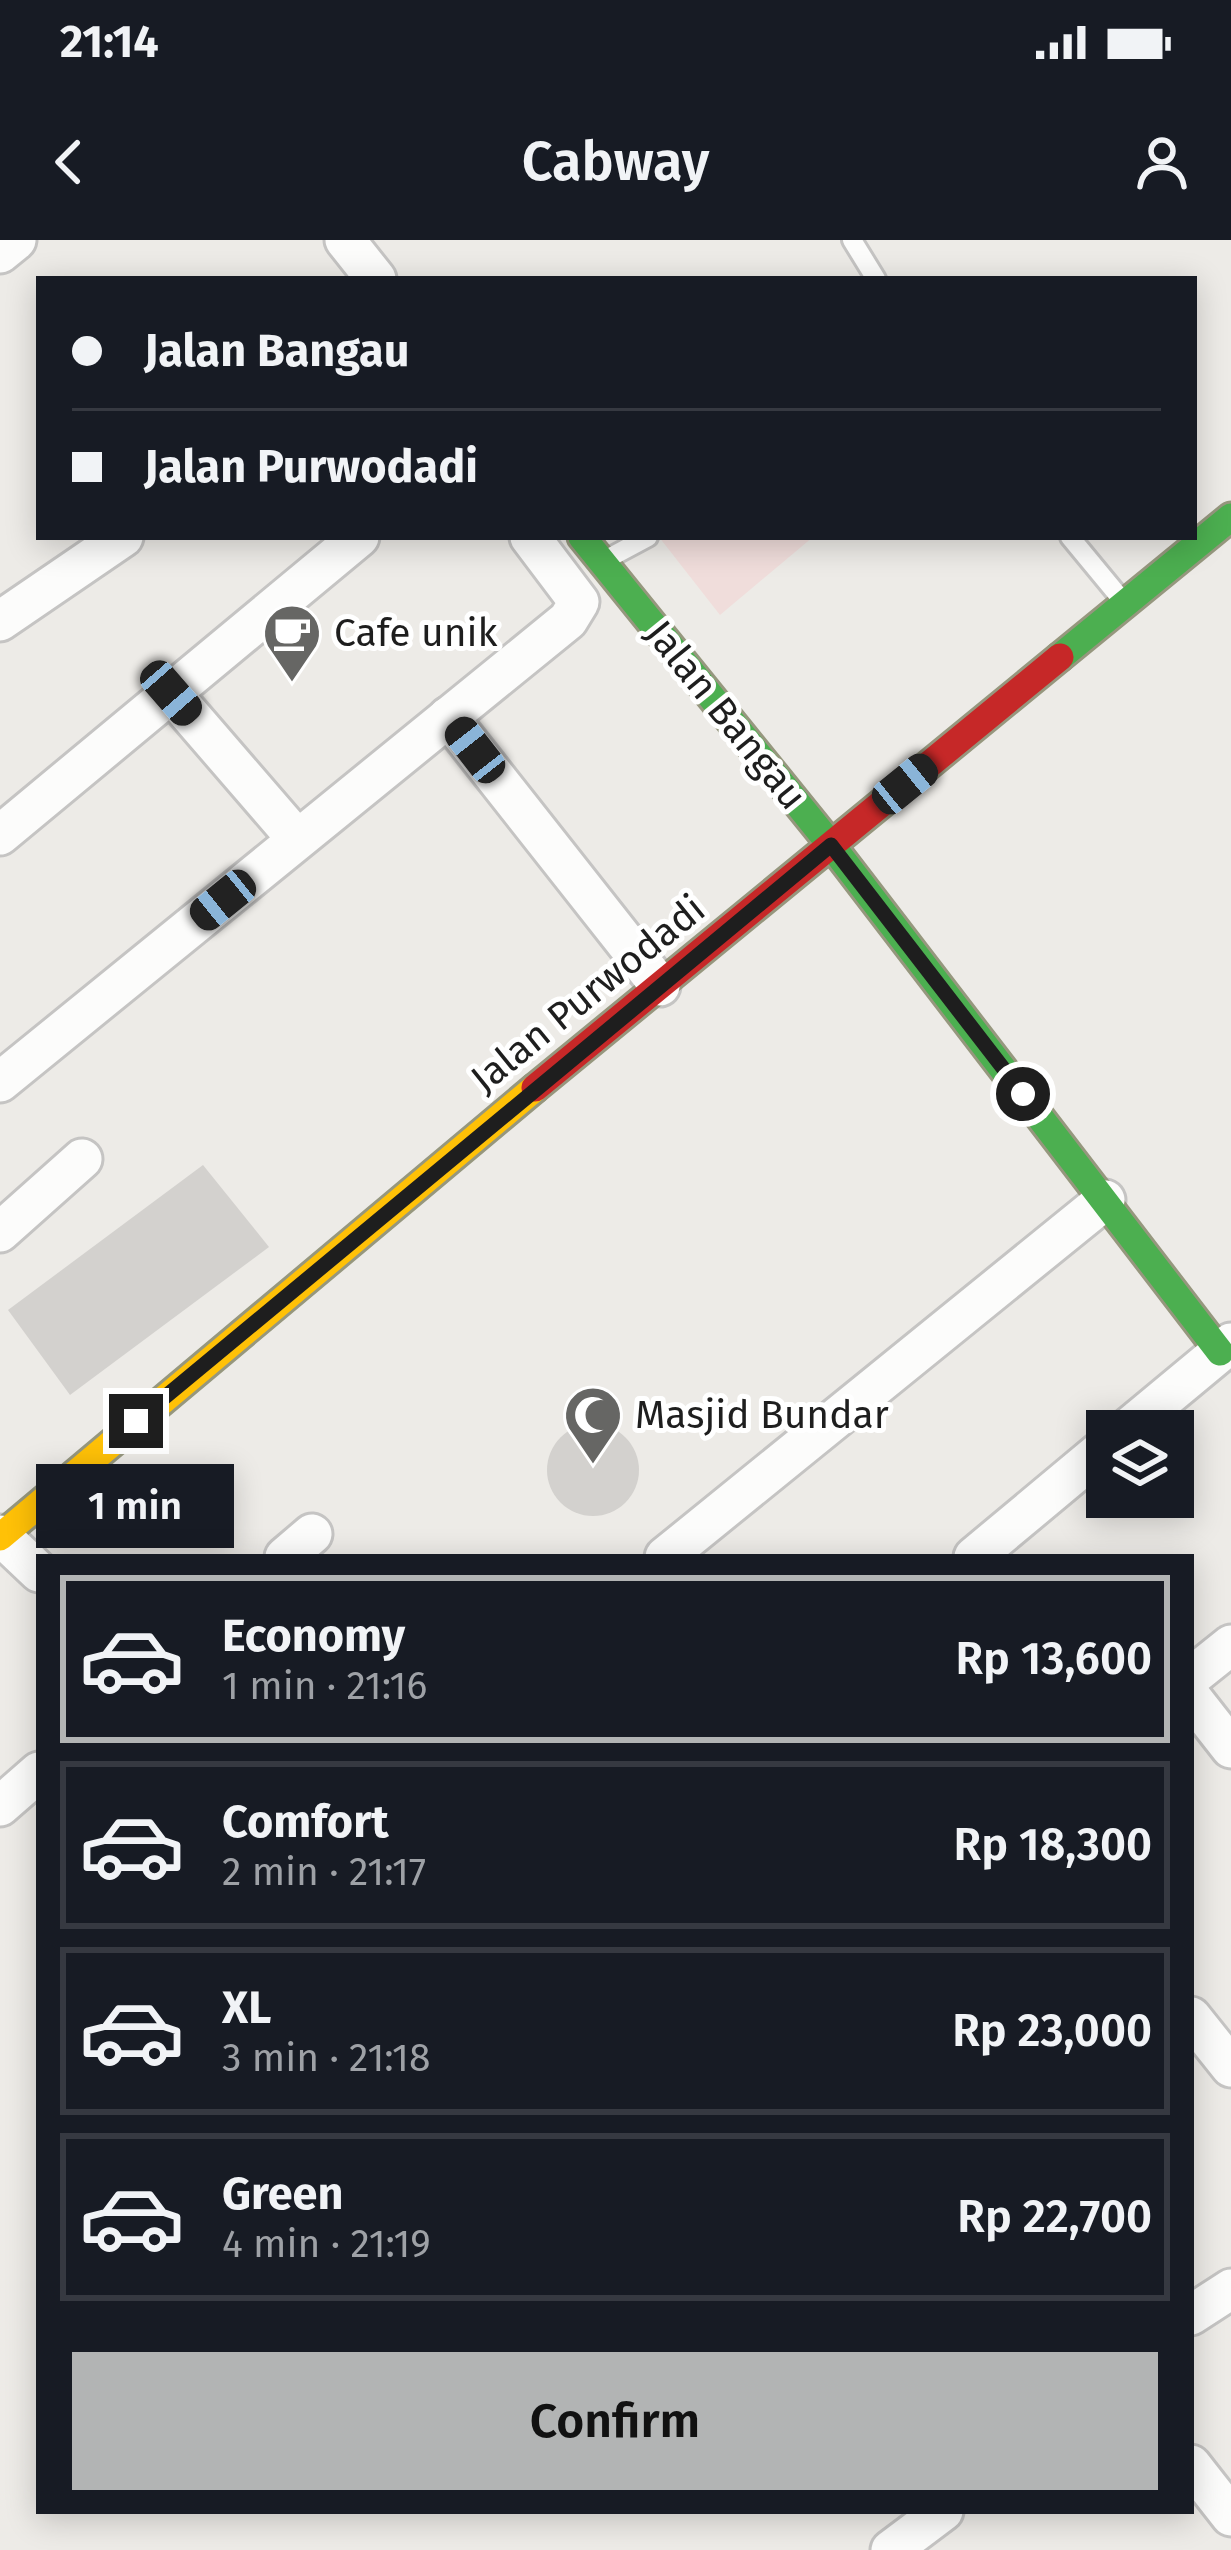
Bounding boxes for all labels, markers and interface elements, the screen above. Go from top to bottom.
text: 21:14 [60,15,159,69]
icon: back [36,129,102,195]
icon: person [1129,129,1195,195]
text: Cabway [522,130,709,194]
text: Jalan Bangau [144,324,409,378]
text: Jalan Purwodadi [144,440,478,494]
cafe icon: Cafe unik [261,602,323,684]
place label: Cafe unik [334,610,497,656]
street label: Jalan Bangau [636,611,816,819]
car [134,654,208,732]
car [439,711,511,789]
car [866,747,944,821]
car [184,863,262,937]
street label: Jalan Purwodadi [462,886,714,1102]
route start [996,1067,1050,1121]
mosque icon: Masjid Bundar [562,1384,624,1466]
place label: Masjid Bundar [635,1392,889,1438]
route end [109,1394,163,1448]
map controls [1086,1410,1194,1518]
button: layers [1086,1410,1194,1518]
callout: 1 min [37,1463,235,1547]
text: 1 min [88,1483,182,1529]
icon: car [78,1605,186,1713]
text: Economy [222,1609,405,1663]
text: Rp 13,600 [955,1632,1152,1686]
text: 1 min · 21:16 [222,1663,427,1709]
icon: car [78,1791,186,1899]
text: Comfort [222,1795,389,1849]
text: Rp 18,300 [954,1818,1152,1872]
text: 2 min · 21:17 [222,1849,426,1895]
icon: car [78,1977,186,2085]
text: XL [222,1981,271,2035]
text: Rp 23,000 [952,2004,1152,2058]
text: 3 min · 21:18 [222,2035,431,2081]
icon: car [78,2163,186,2271]
text: Green [222,2167,343,2221]
text: Rp 22,700 [957,2190,1152,2244]
text: 4 min · 21:19 [222,2221,431,2267]
button: Confirm [72,2352,1158,2490]

